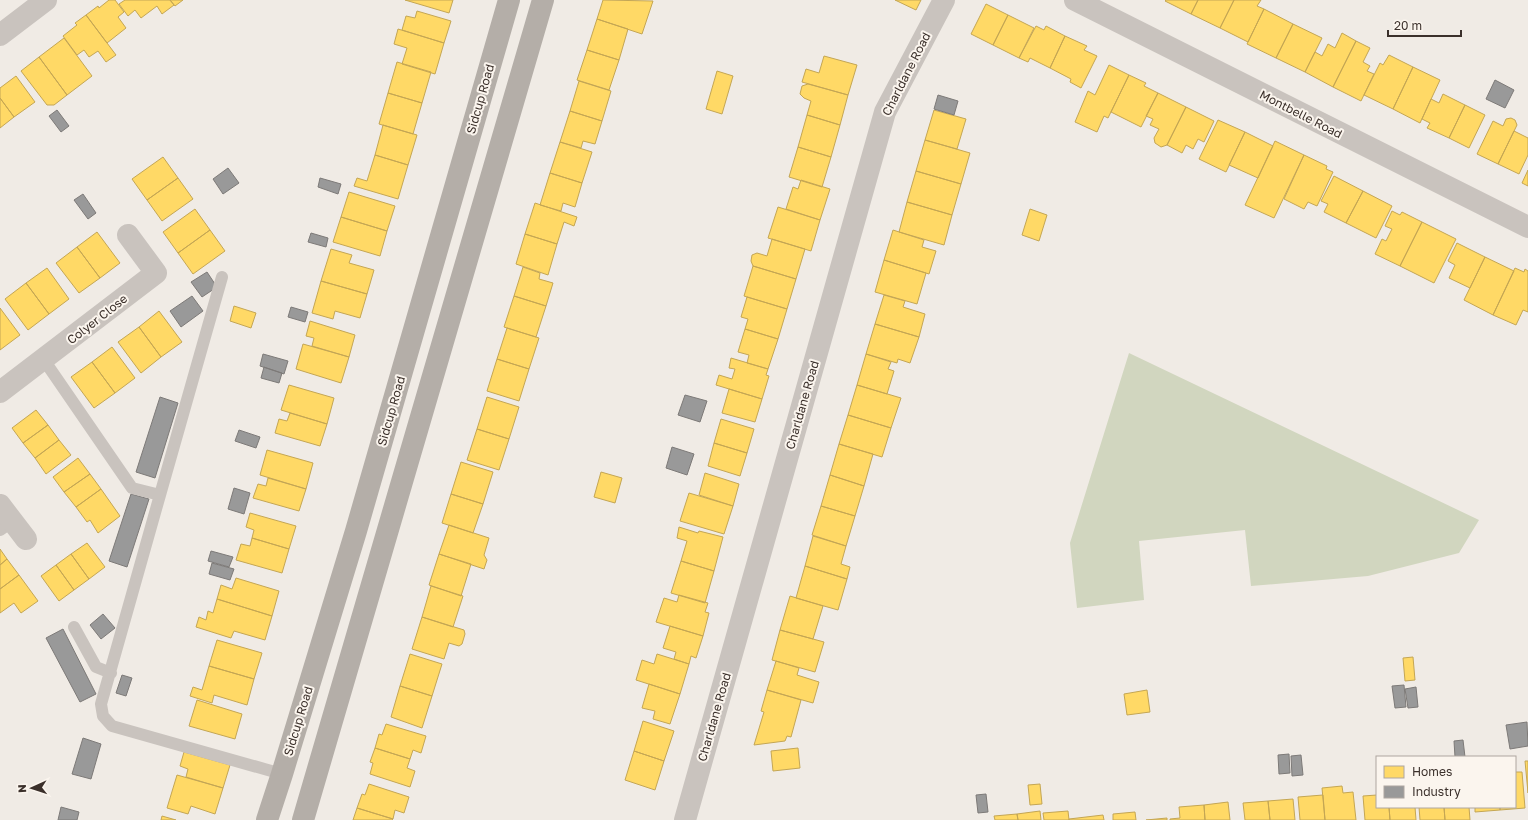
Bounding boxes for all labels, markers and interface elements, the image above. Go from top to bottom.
scale bar [1388,12,1461,38]
text: 20 m [1394,18,1422,33]
street label: Charldane Road [879,30,933,118]
street label: Sidcup Road [463,62,497,136]
street label: Montbelle Road [1257,87,1345,141]
street label: Colyer Close [64,291,130,347]
street label: Charldane Road [782,359,822,451]
street label: Sidcup Road [374,374,408,448]
street label: Charldane Road [694,671,734,763]
street label: Sidcup Road [280,684,316,758]
legend [1376,756,1516,808]
text: Homes [1412,764,1452,779]
north arrow [12,768,52,808]
text: N [15,784,28,793]
text: Industry [1412,784,1461,799]

